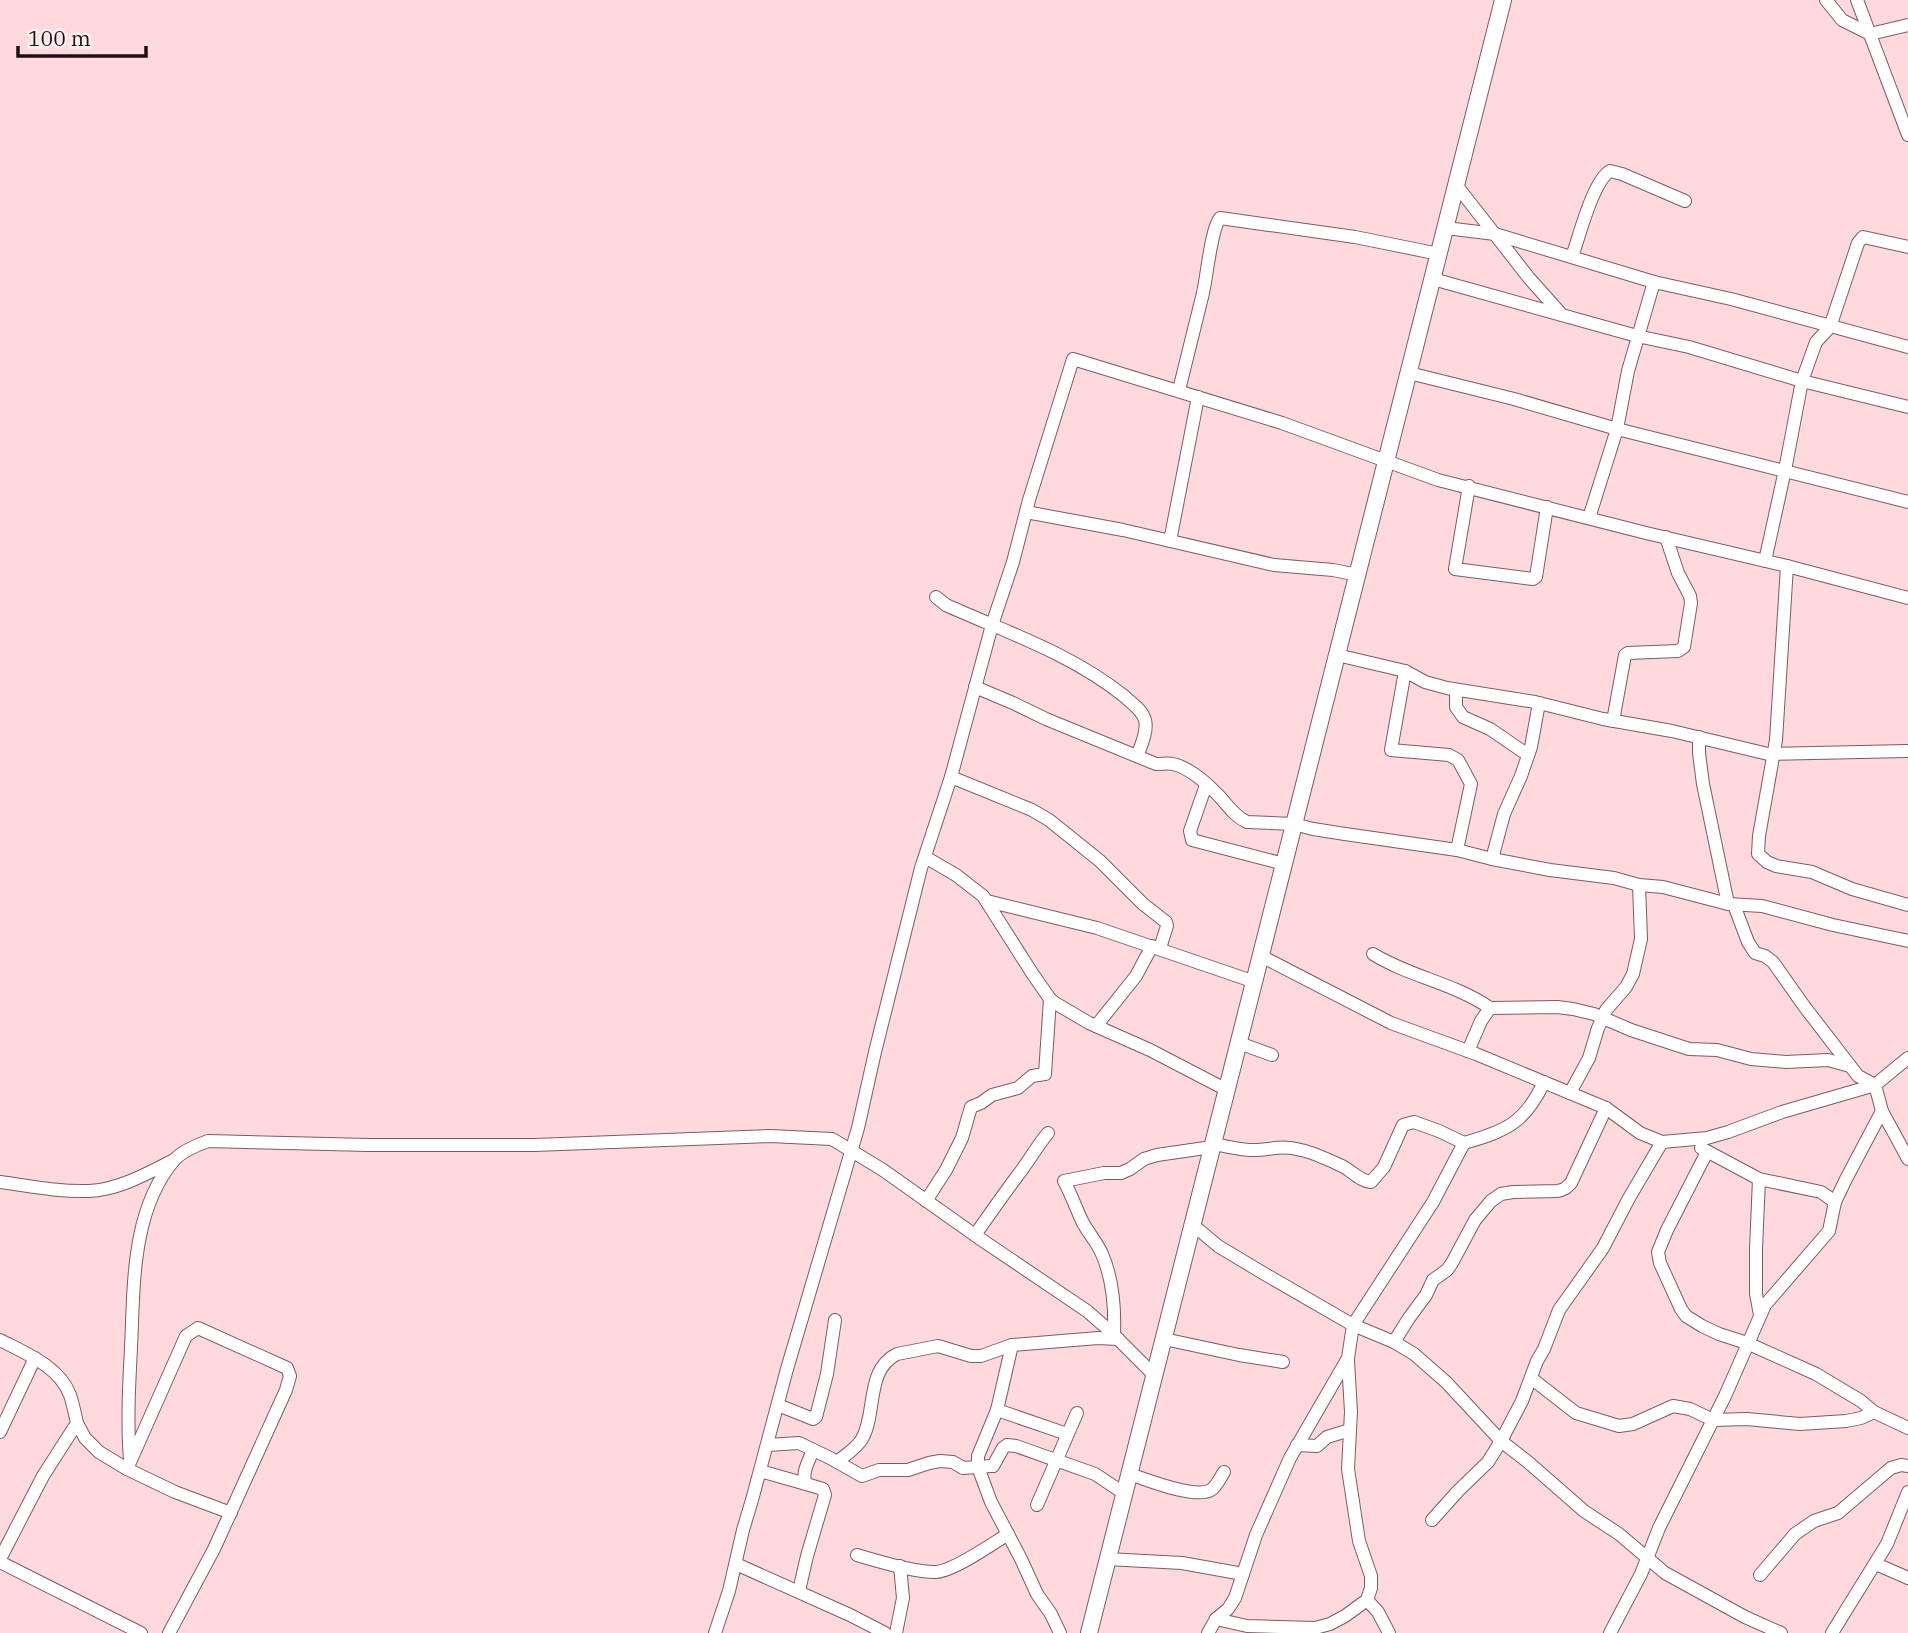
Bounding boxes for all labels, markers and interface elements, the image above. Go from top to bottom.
scale bar [18,14,145,58]
text: 100 m [28,24,91,52]

